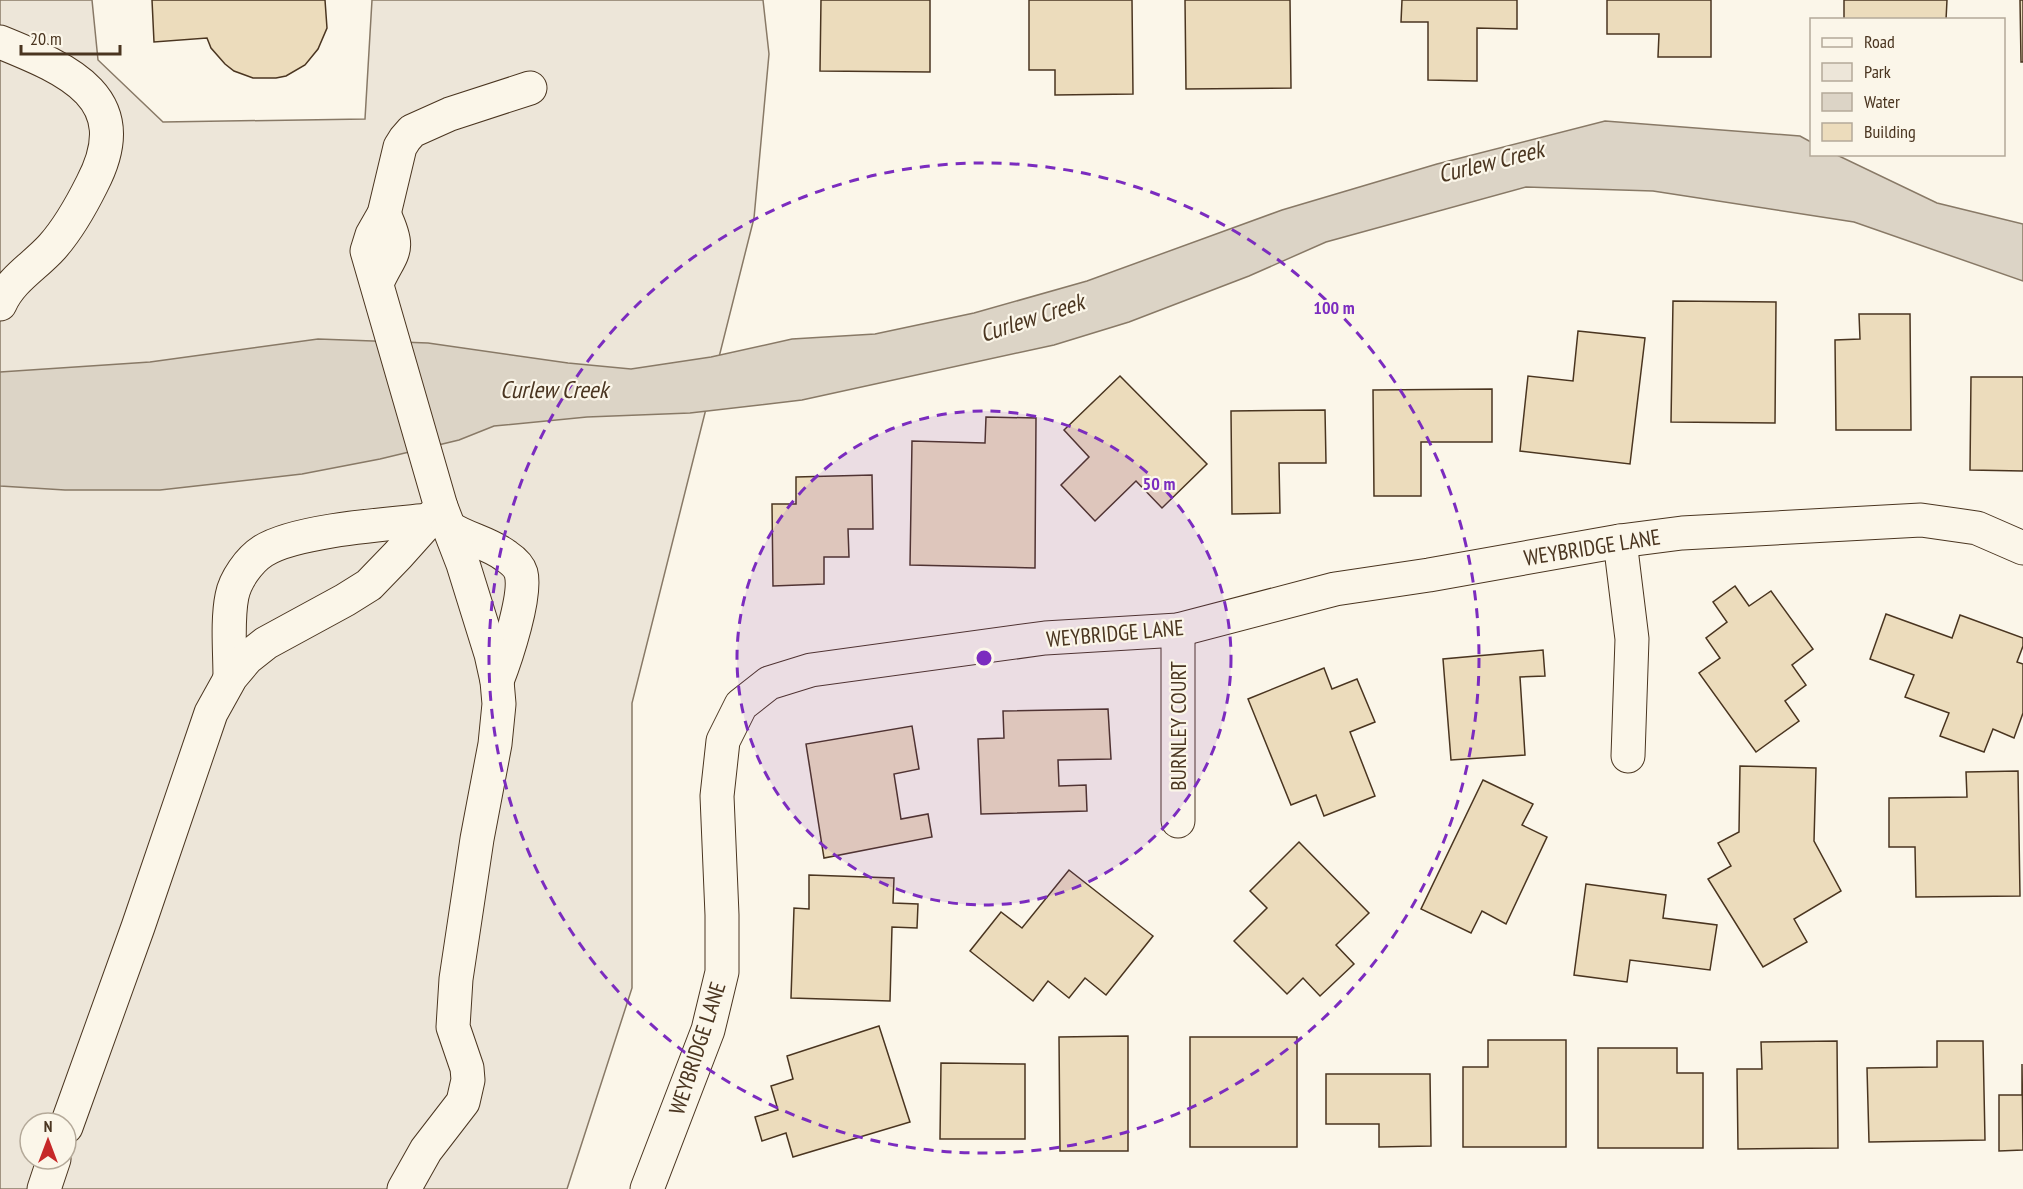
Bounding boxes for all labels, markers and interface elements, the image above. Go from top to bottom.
scale bar [21,18,120,56]
legend [1810,18,2005,156]
text: 20 m [30,27,62,50]
text: Road [1864,30,1895,53]
text: Park [1864,60,1891,83]
text: Water [1864,90,1900,113]
text: Building [1864,120,1916,143]
water label: Curlew Creek [1435,133,1550,190]
water label: Curlew Creek [976,285,1091,349]
text: 100 m [1313,296,1355,319]
water label: Curlew Creek [500,374,611,405]
text: 50 m [1143,472,1175,495]
street label: WEYBRIDGE LANE [1522,522,1662,572]
street label: WEYBRIDGE LANE [1045,613,1185,653]
centre of rings [974,648,994,668]
street label: BURNLEY COURT [1164,661,1192,791]
street label: WEYBRIDGE LANE [662,978,732,1118]
north arrow [18,1111,78,1171]
text: N [44,1116,52,1136]

